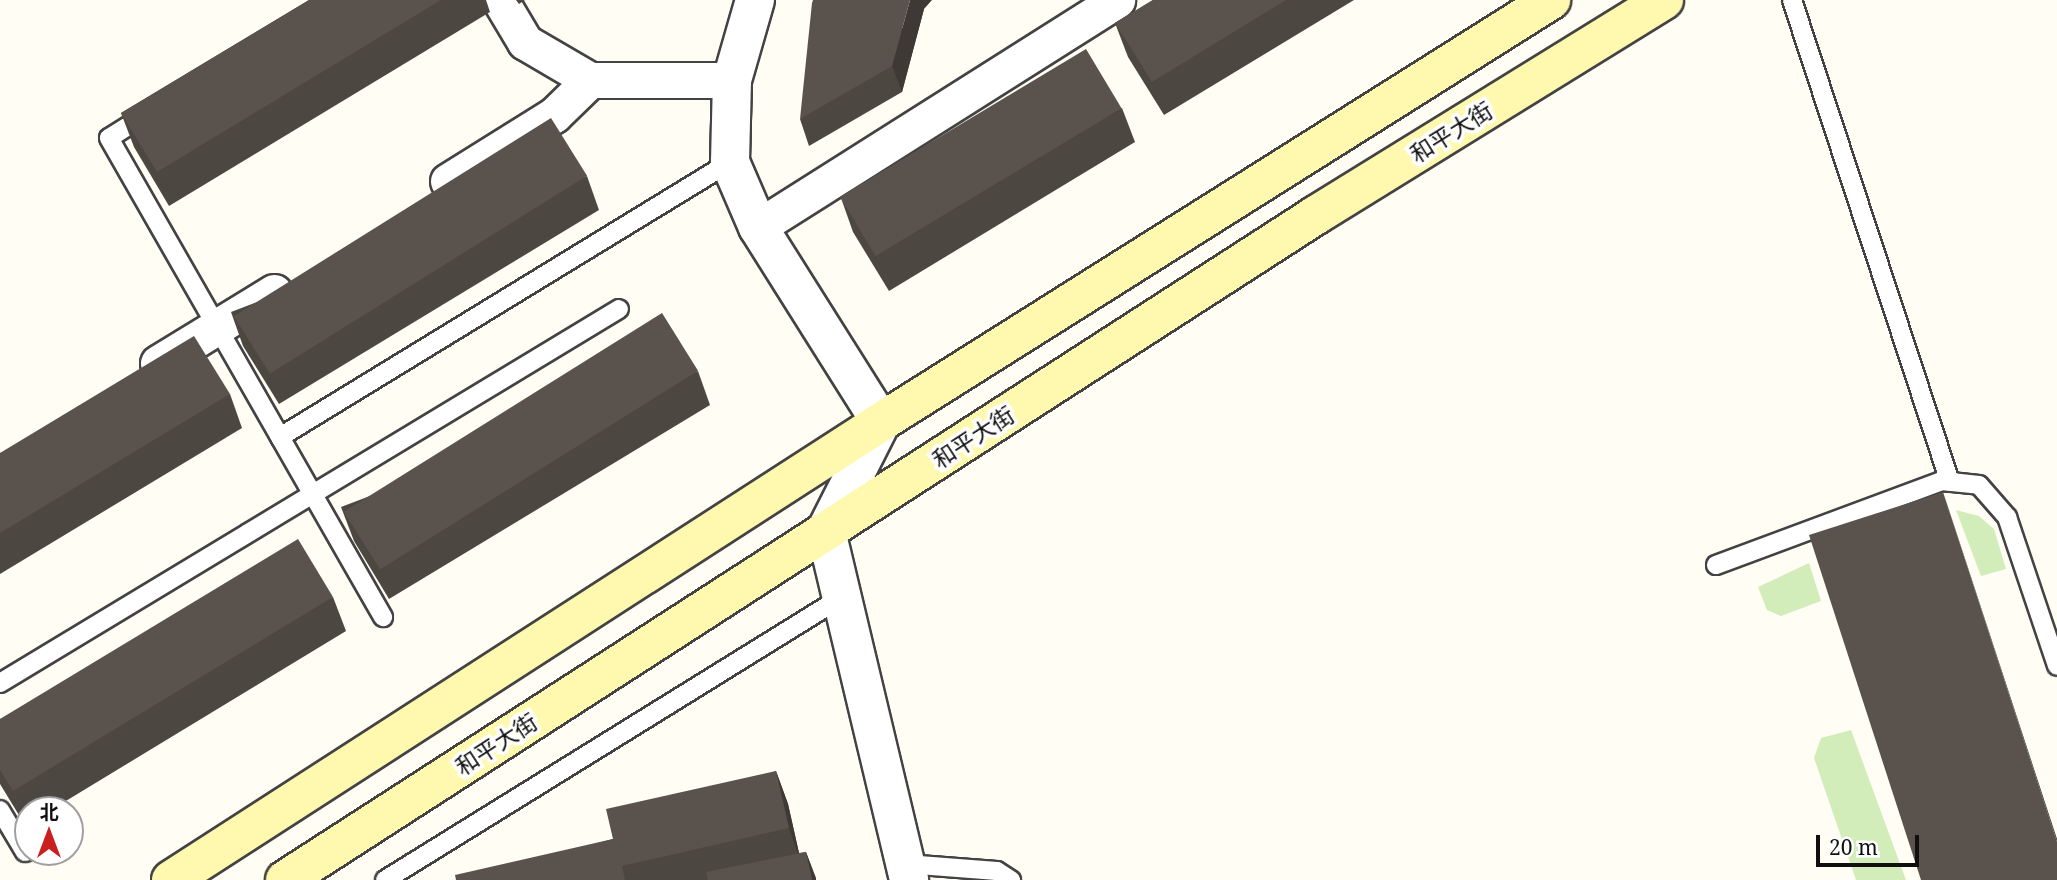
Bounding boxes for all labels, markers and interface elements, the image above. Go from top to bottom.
street label: 和平大街 [1405,96,1497,168]
street label: 和平大街 [927,400,1019,474]
street label: 和平大街 [450,707,542,781]
north arrow [14,796,84,866]
text: 北 [39,799,59,825]
scale bar [1819,820,1922,864]
text: 20 m [1829,833,1878,861]

